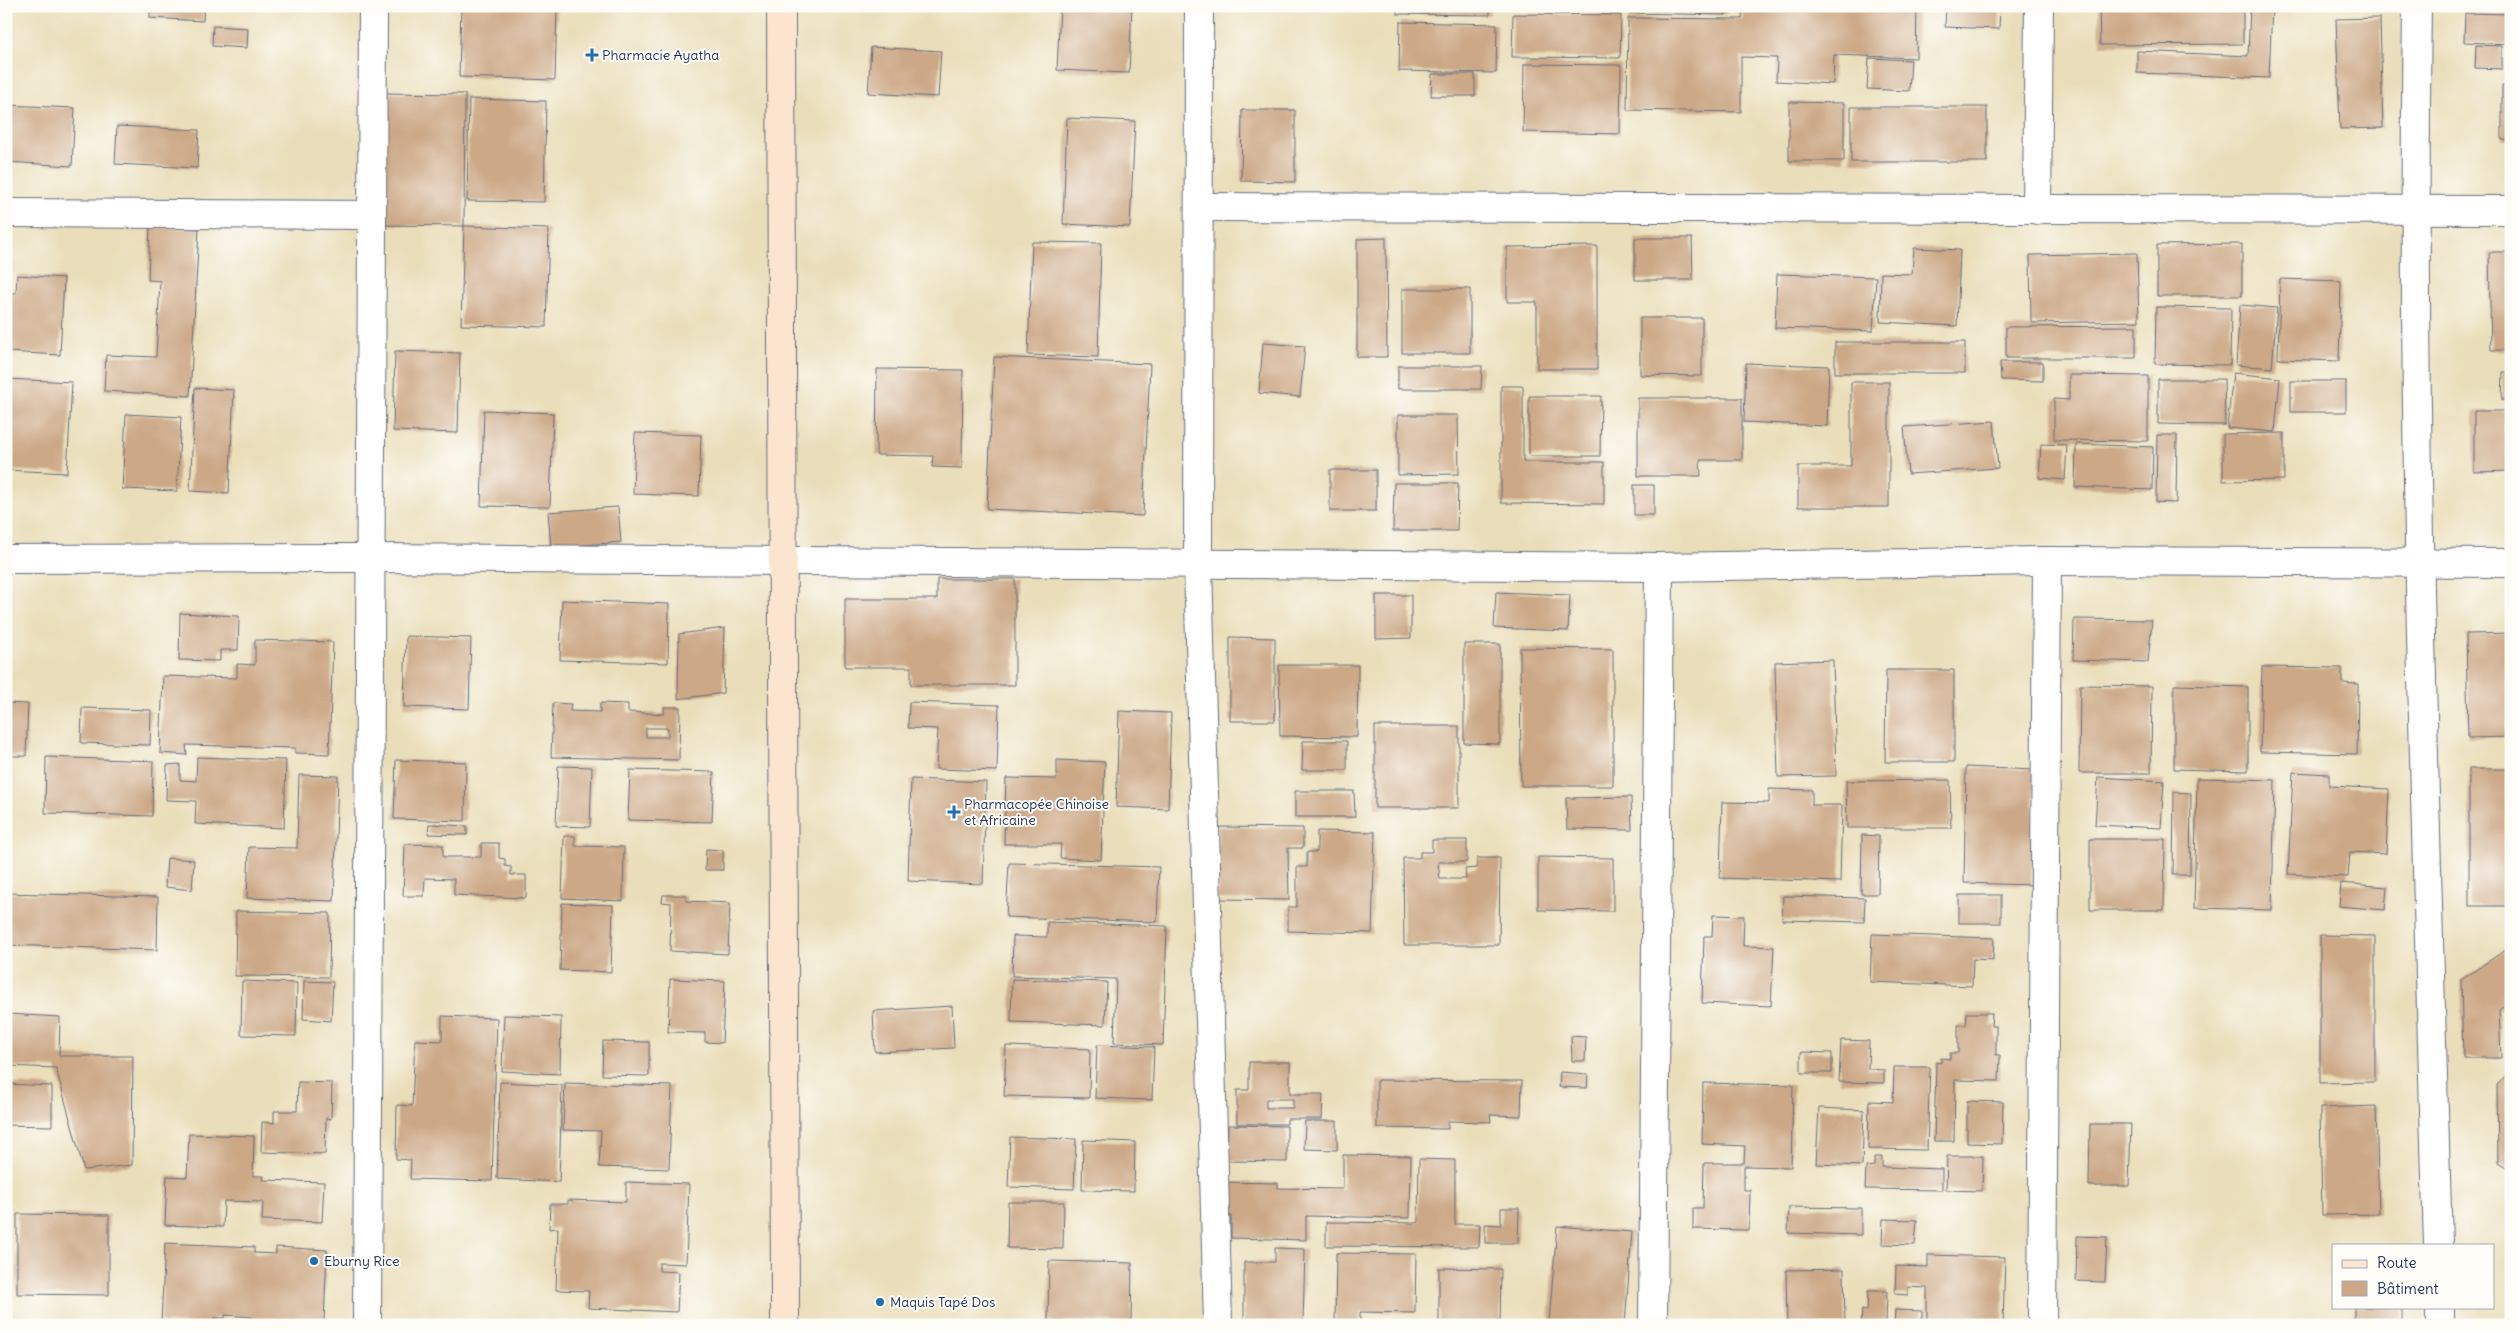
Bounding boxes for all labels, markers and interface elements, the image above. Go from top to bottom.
place label: Pharmacie Ayatha [602,46,719,64]
marker: Pharmacie Ayatha [586,49,598,61]
place label: Pharmacopée Chinoise et Africaine [964,795,1109,829]
marker: Pharmacopée Chinoise et Africaine [948,806,960,818]
legend [2332,1244,2494,1308]
place label: Eburny Rice [324,1252,400,1270]
text: Route [2377,1253,2417,1272]
marker: Eburny Rice [308,1255,320,1267]
text: Bâtiment [2377,1279,2439,1298]
place label: Maquis Tapé Dos [890,1293,995,1311]
marker: Maquis Tapé Dos [874,1296,886,1308]

